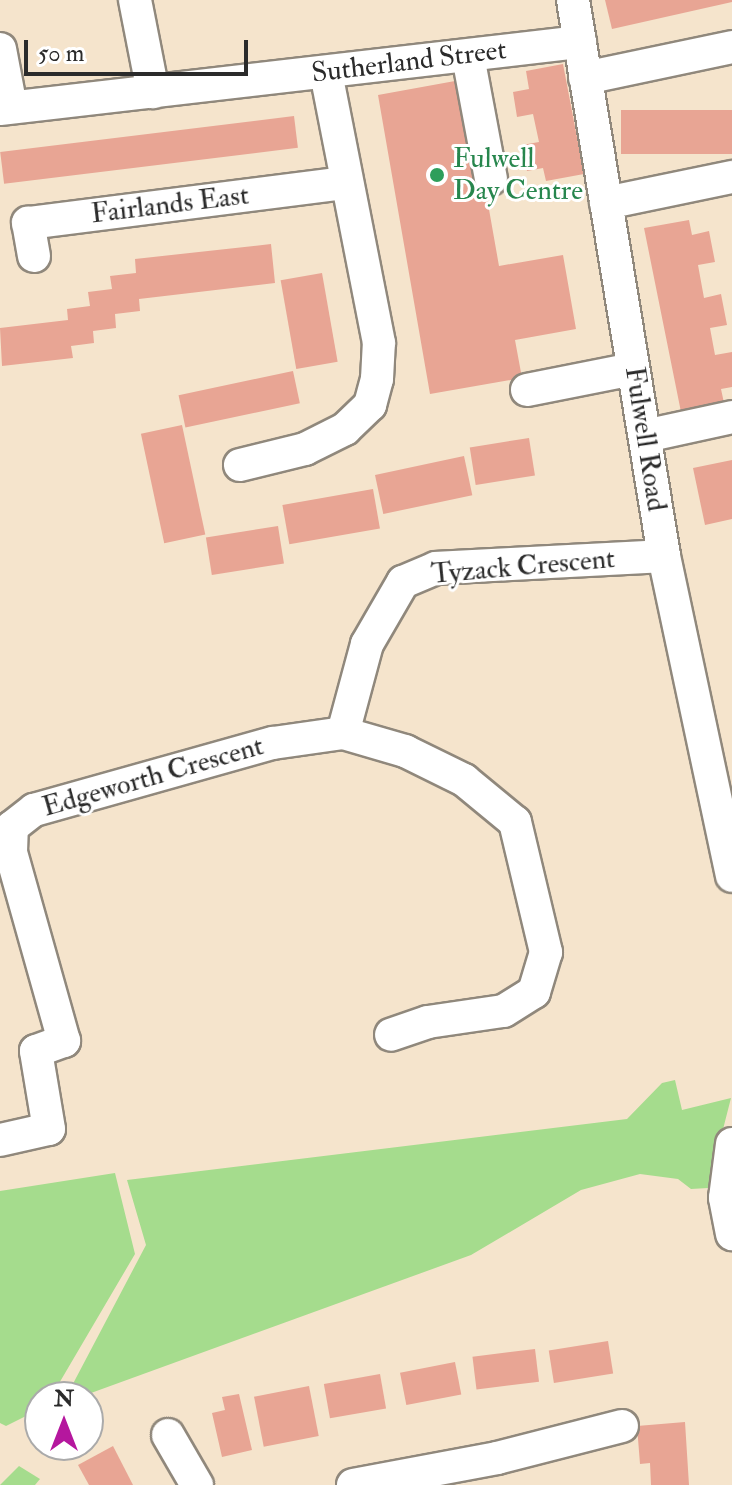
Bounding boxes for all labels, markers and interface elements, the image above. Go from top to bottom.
scale bar [28,24,252,74]
street label: Sutherland Street [310,33,508,91]
text: 50 m [38,38,84,69]
place label: Fulwell Day Centre [453,142,583,208]
marker: Fulwell Day Centre [428,166,446,184]
street label: Fairlands East [89,179,251,231]
street label: Fulwell Road [617,364,673,514]
street label: Tyzack Crescent [430,542,616,592]
street label: Edgeworth Crescent [39,729,267,825]
north arrow [24,1381,104,1461]
text: N [54,1385,74,1413]

